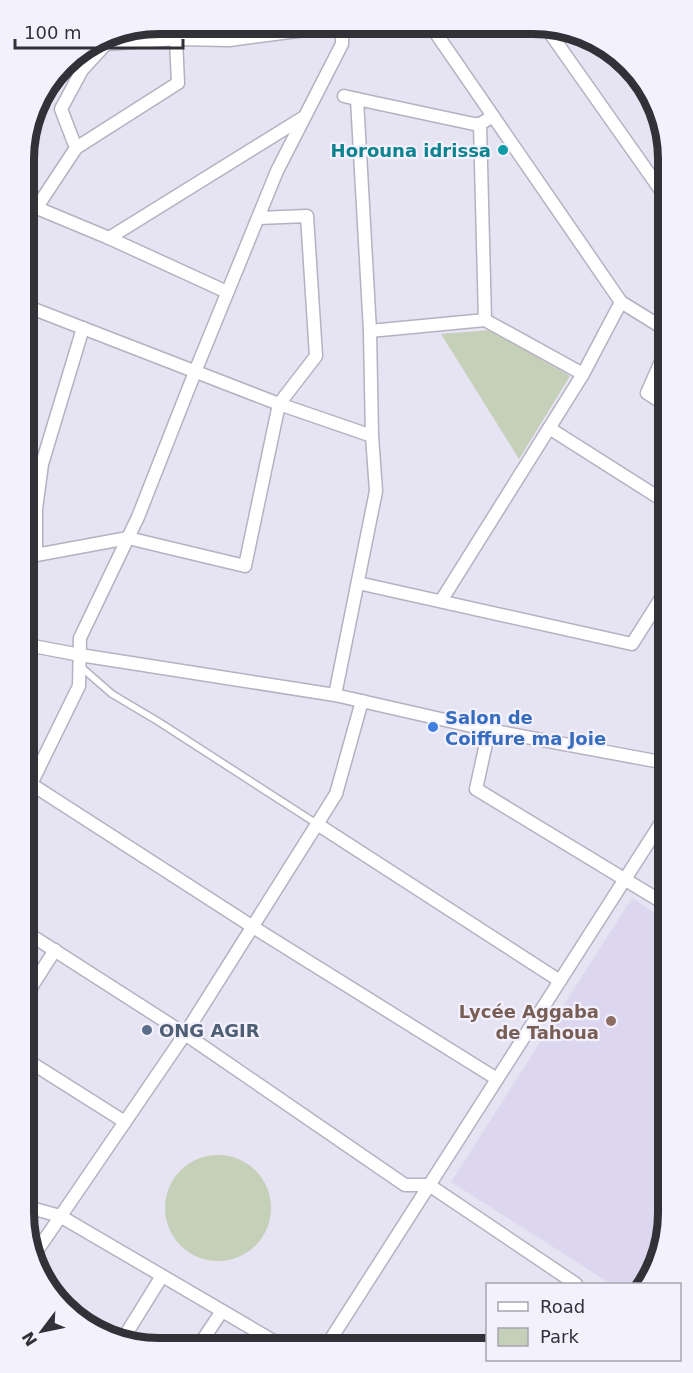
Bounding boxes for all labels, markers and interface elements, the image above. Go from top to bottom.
scale bar [15,12,183,50]
text: 100 m [24,22,82,43]
place label: Horouna idrissa [331,140,491,161]
marker: Horouna idrissa [496,143,510,157]
place label: Salon de Coiffure ma Joie [445,707,606,749]
marker: Salon de Coiffure ma Joie [426,720,440,734]
place label: Lycée Aggaba de Tahoua [459,1001,599,1043]
marker: Lycée Aggaba de Tahoua [604,1014,618,1028]
place label: ONG AGIR [159,1020,260,1041]
marker: ONG AGIR [140,1023,154,1037]
legend [486,1283,681,1361]
text: Road [540,1296,585,1317]
north arrow [12,1301,72,1361]
text: Park [540,1326,579,1347]
text: N [18,1328,41,1349]

